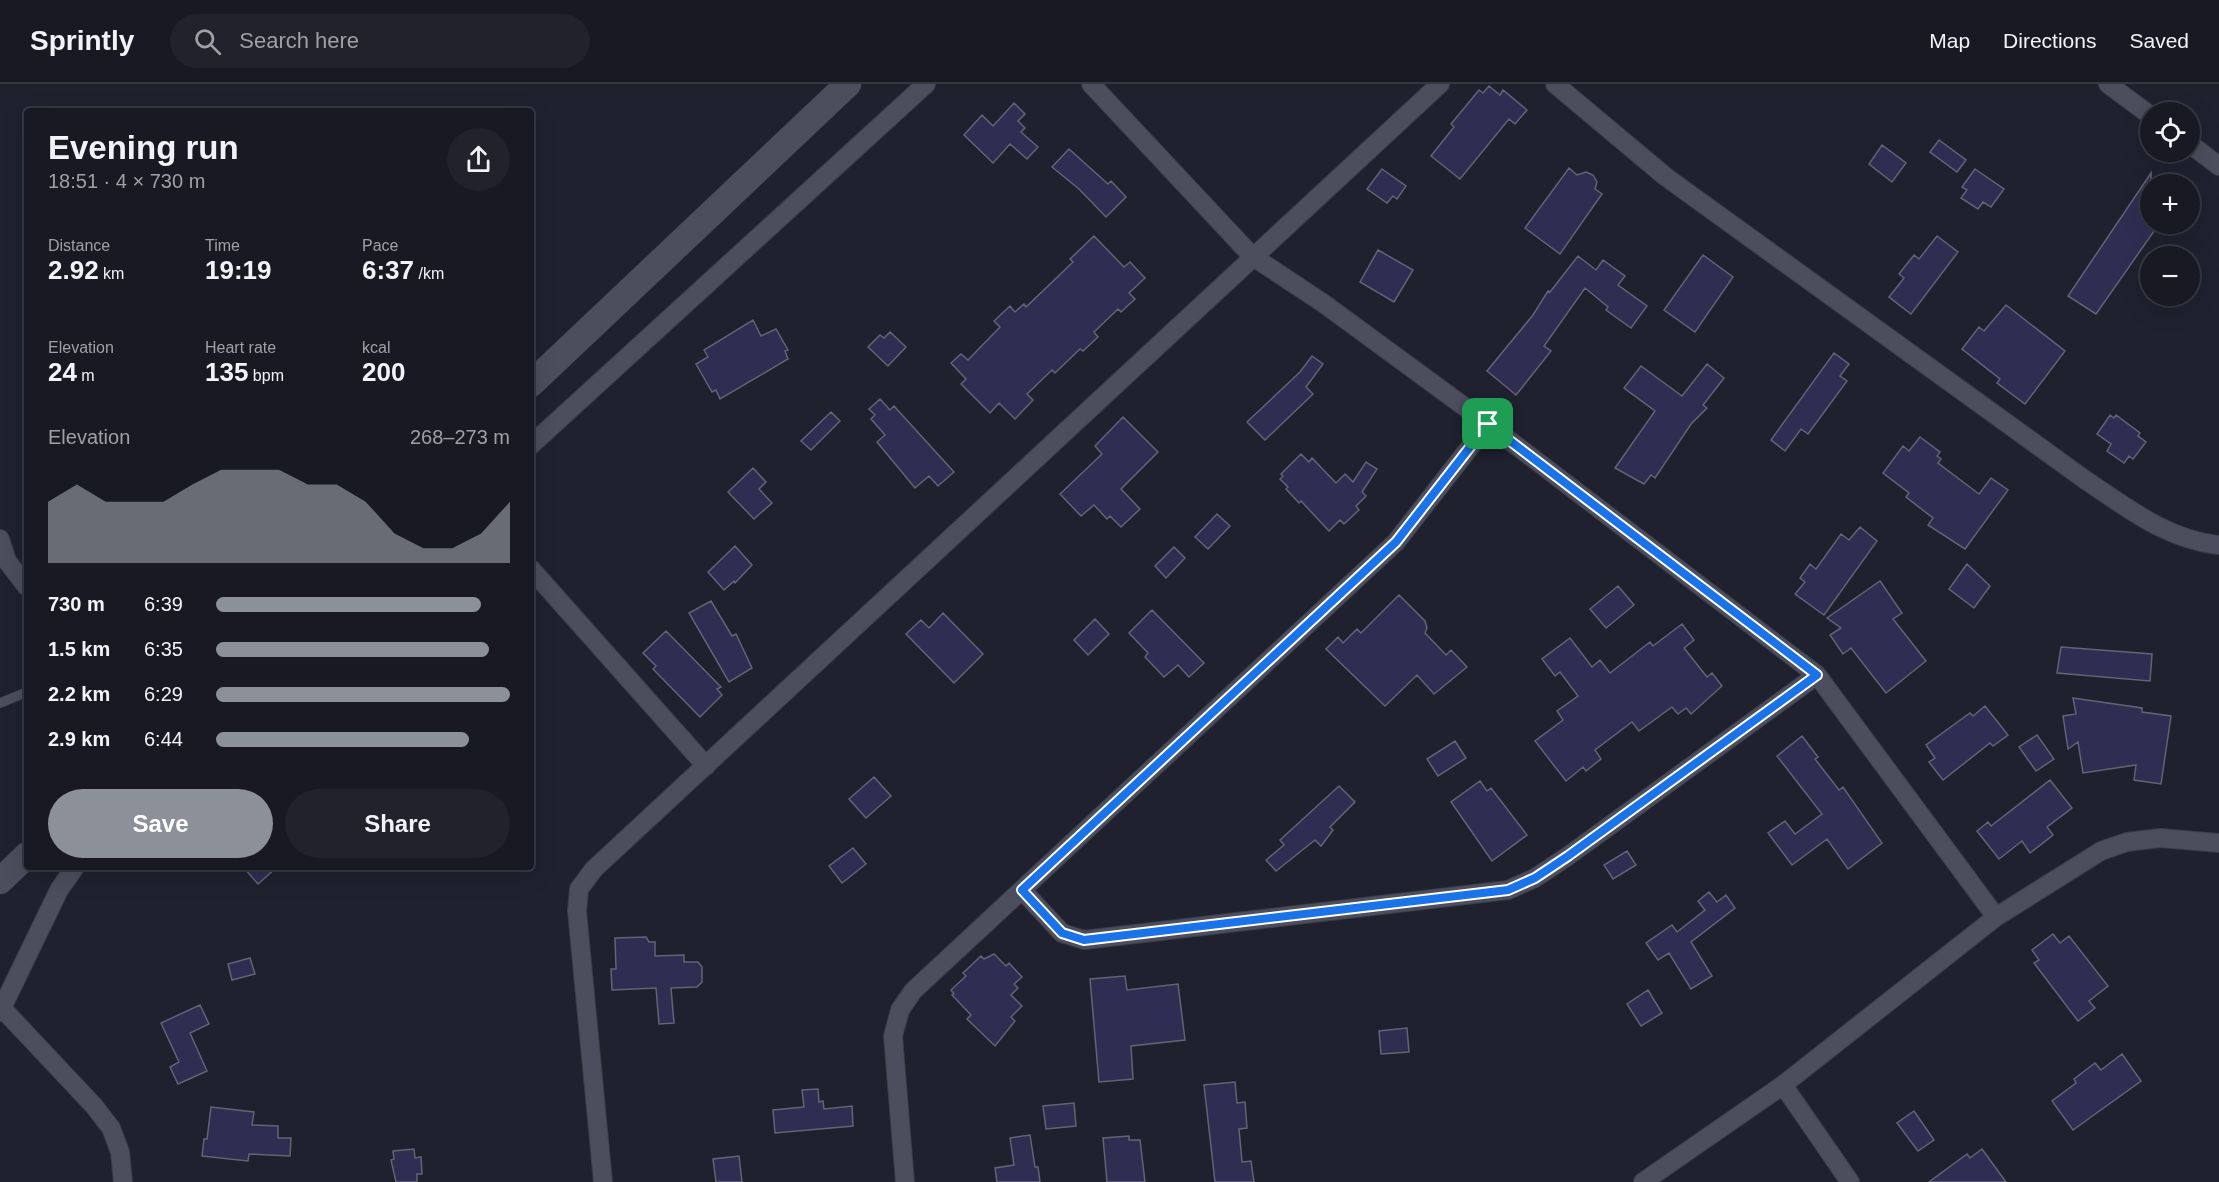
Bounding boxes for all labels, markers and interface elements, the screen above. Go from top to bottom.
search box [170,14,590,68]
text: Sprintly [30,25,134,56]
icon: search [191,25,224,58]
text: Search here [239,28,359,53]
text: Map [1929,29,1970,52]
text: Directions [2003,29,2096,52]
text: Saved [2129,29,2189,52]
map controls [2140,102,2200,306]
button: locate [2140,102,2200,162]
button: share [447,128,510,191]
text: Evening run [48,129,239,166]
text: 18:51 · 4 × 730 m [48,170,205,192]
button: + [2140,174,2200,234]
text: Distance [48,237,110,254]
text: Time [205,237,240,254]
text: Pace [362,237,398,254]
button: − [2140,246,2200,306]
text: 2.92 [48,255,99,285]
text: 19:19 [205,255,272,285]
text: 6:37 [362,255,414,285]
text: km [99,265,124,282]
text: /km [414,265,444,282]
text: Elevation [48,339,114,356]
text: Heart rate [205,339,276,356]
text: kcal [362,339,390,356]
text: 24 [48,357,77,387]
text: 135 [205,357,248,387]
text: 200 [362,357,405,387]
text: m [77,367,95,384]
text: bpm [248,367,284,384]
pin [1462,398,1513,449]
icon: arrive [1471,407,1504,440]
text: Elevation [48,426,130,448]
text: 268–273 m [410,426,510,448]
text: 730 m [48,593,105,615]
text: 6:39 [144,593,183,615]
text: 1.5 km [48,638,110,660]
text: 6:35 [144,638,183,660]
text: 2.2 km [48,683,110,705]
text: 6:29 [144,683,183,705]
text: 2.9 km [48,728,110,750]
text: 6:44 [144,728,183,750]
button: Save [48,789,273,858]
button: Share [285,789,510,858]

